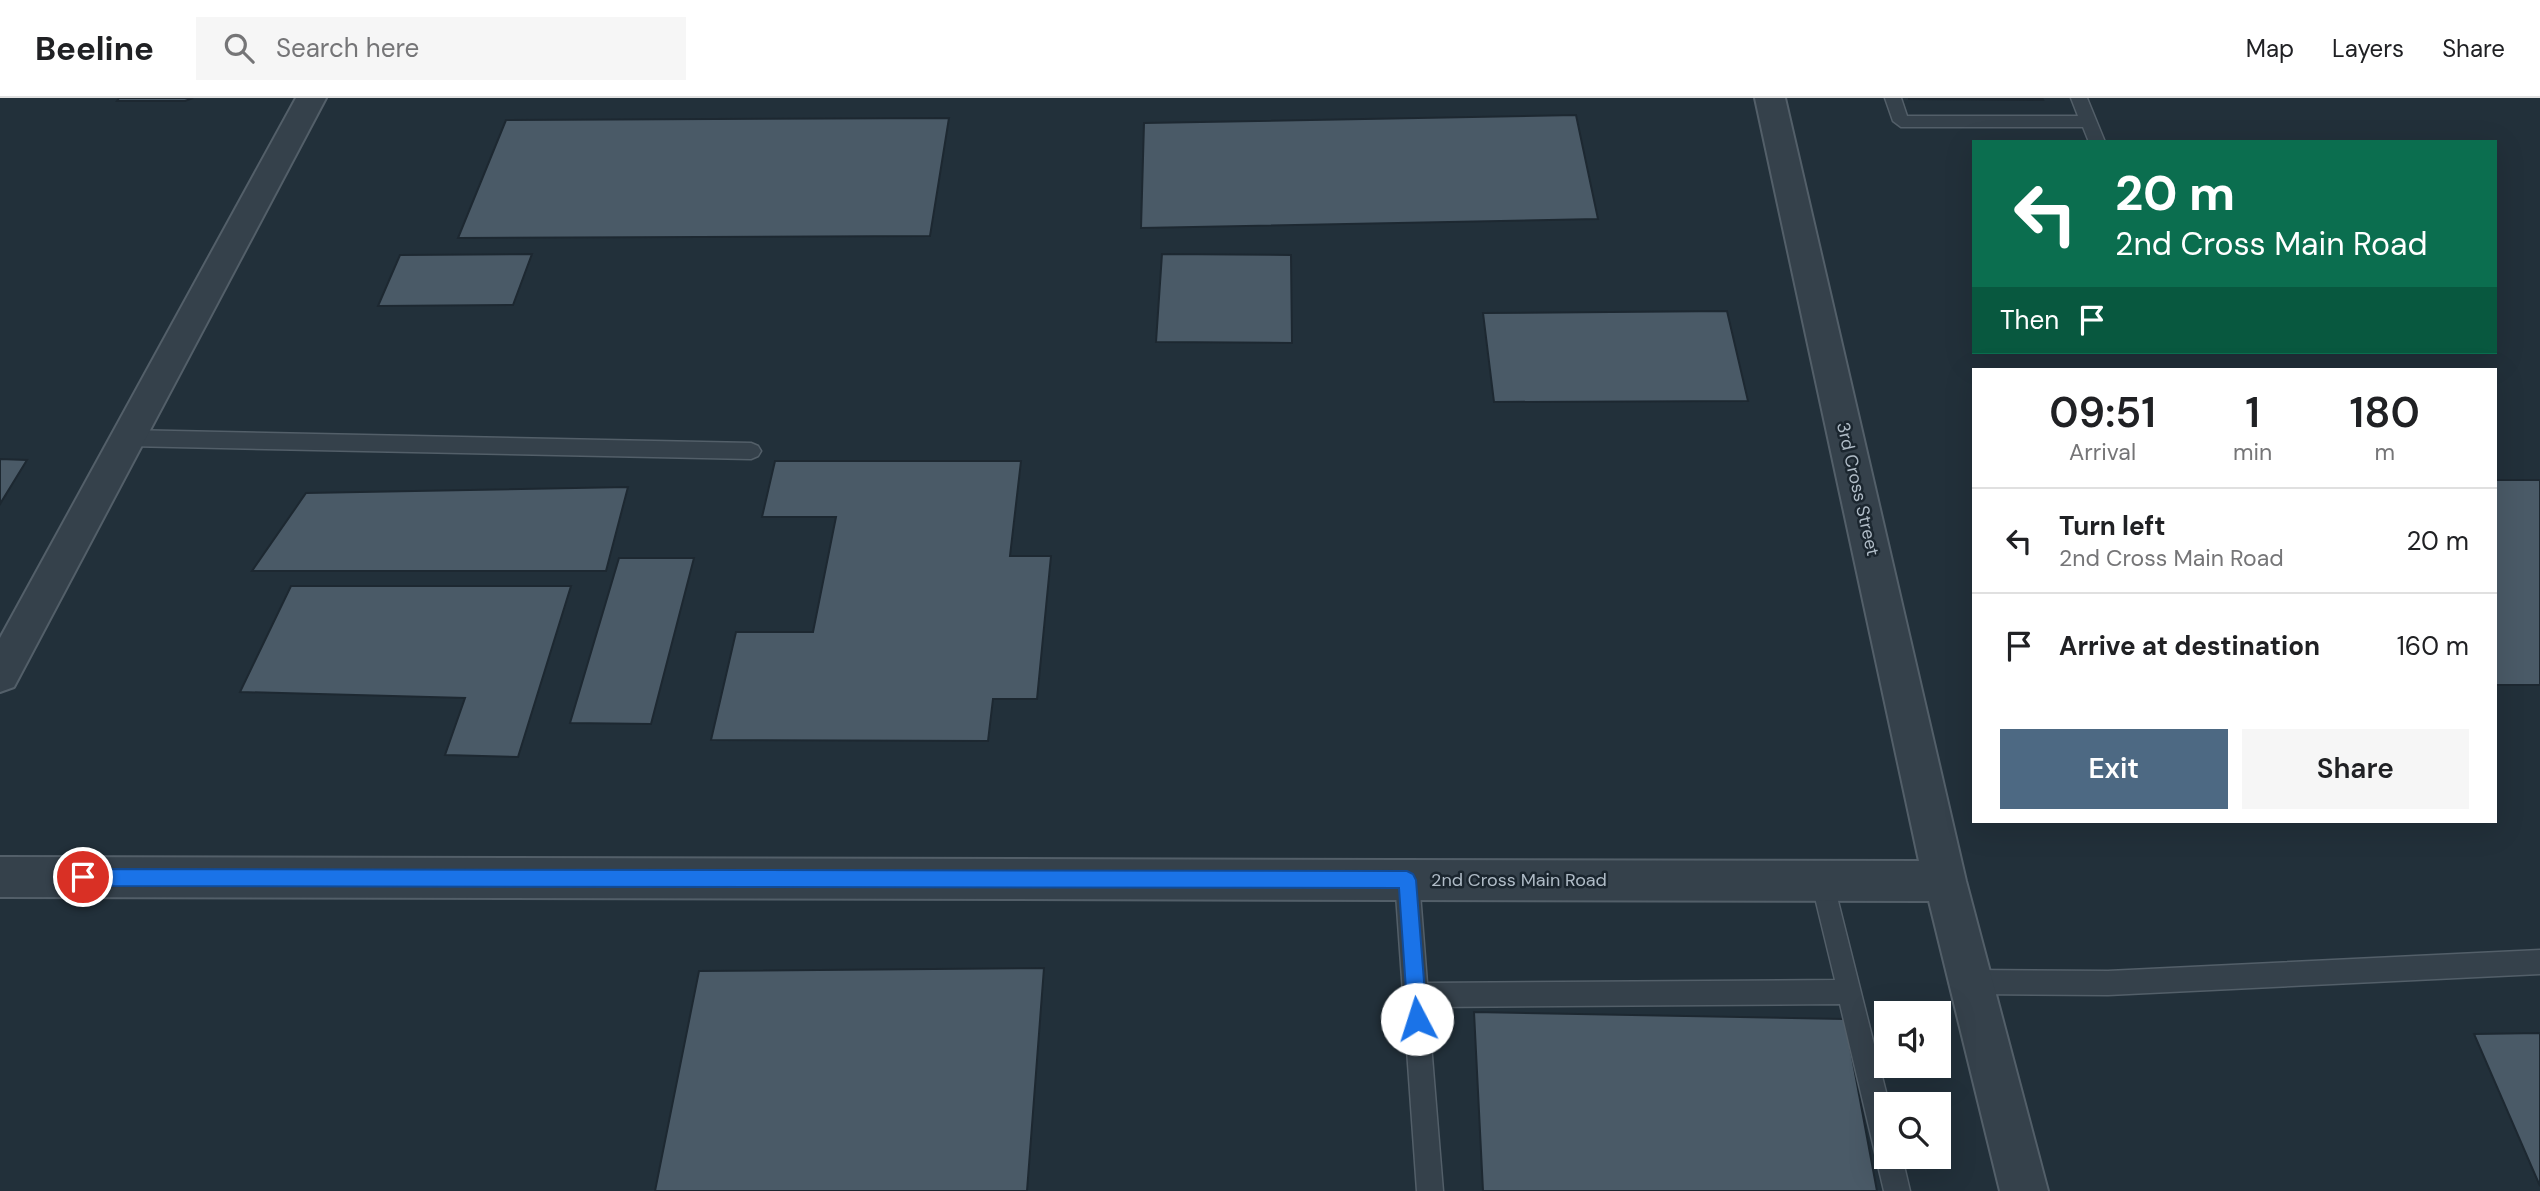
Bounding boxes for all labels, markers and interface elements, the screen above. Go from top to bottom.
search box [196,17,686,80]
text: Beeline [35,27,154,70]
icon: search [220,29,258,67]
text: Search here [276,31,419,65]
text: Map [2246,33,2294,64]
text: Layers [2332,33,2404,64]
text: Share [2442,33,2505,64]
text: 20 m [2115,161,2235,225]
icon: left [2000,168,2091,259]
text: 2nd Cross Main Road [2115,223,2428,265]
icon: arrive [2073,301,2111,339]
text: Then [2000,303,2059,337]
text: 09:51 [2049,385,2156,440]
text: 1 [2245,385,2260,440]
text: 180 [2350,385,2420,440]
street label: 3rd Cross Street [1831,420,1885,558]
text: Arrival [2069,437,2136,467]
text: min [2233,437,2272,467]
text: m [2374,437,2395,467]
text: Turn left [2059,509,2166,543]
icon: left [2000,522,2038,560]
text: 20 m [2406,524,2469,558]
text: 2nd Cross Main Road [2059,543,2284,573]
icon: arrive [2000,627,2038,665]
text: Arrive at destination [2059,629,2320,663]
text: 160 m [2397,629,2469,663]
button: Exit [2000,729,2228,809]
button: Share [2242,729,2469,809]
pin [53,847,113,907]
icon: arrive [64,858,102,896]
street label: 2nd Cross Main Road [1431,868,1607,892]
position arrow [1380,982,1454,1056]
map controls [1874,1001,1951,1169]
button: sound [1874,1001,1951,1078]
button: search [1874,1092,1951,1169]

